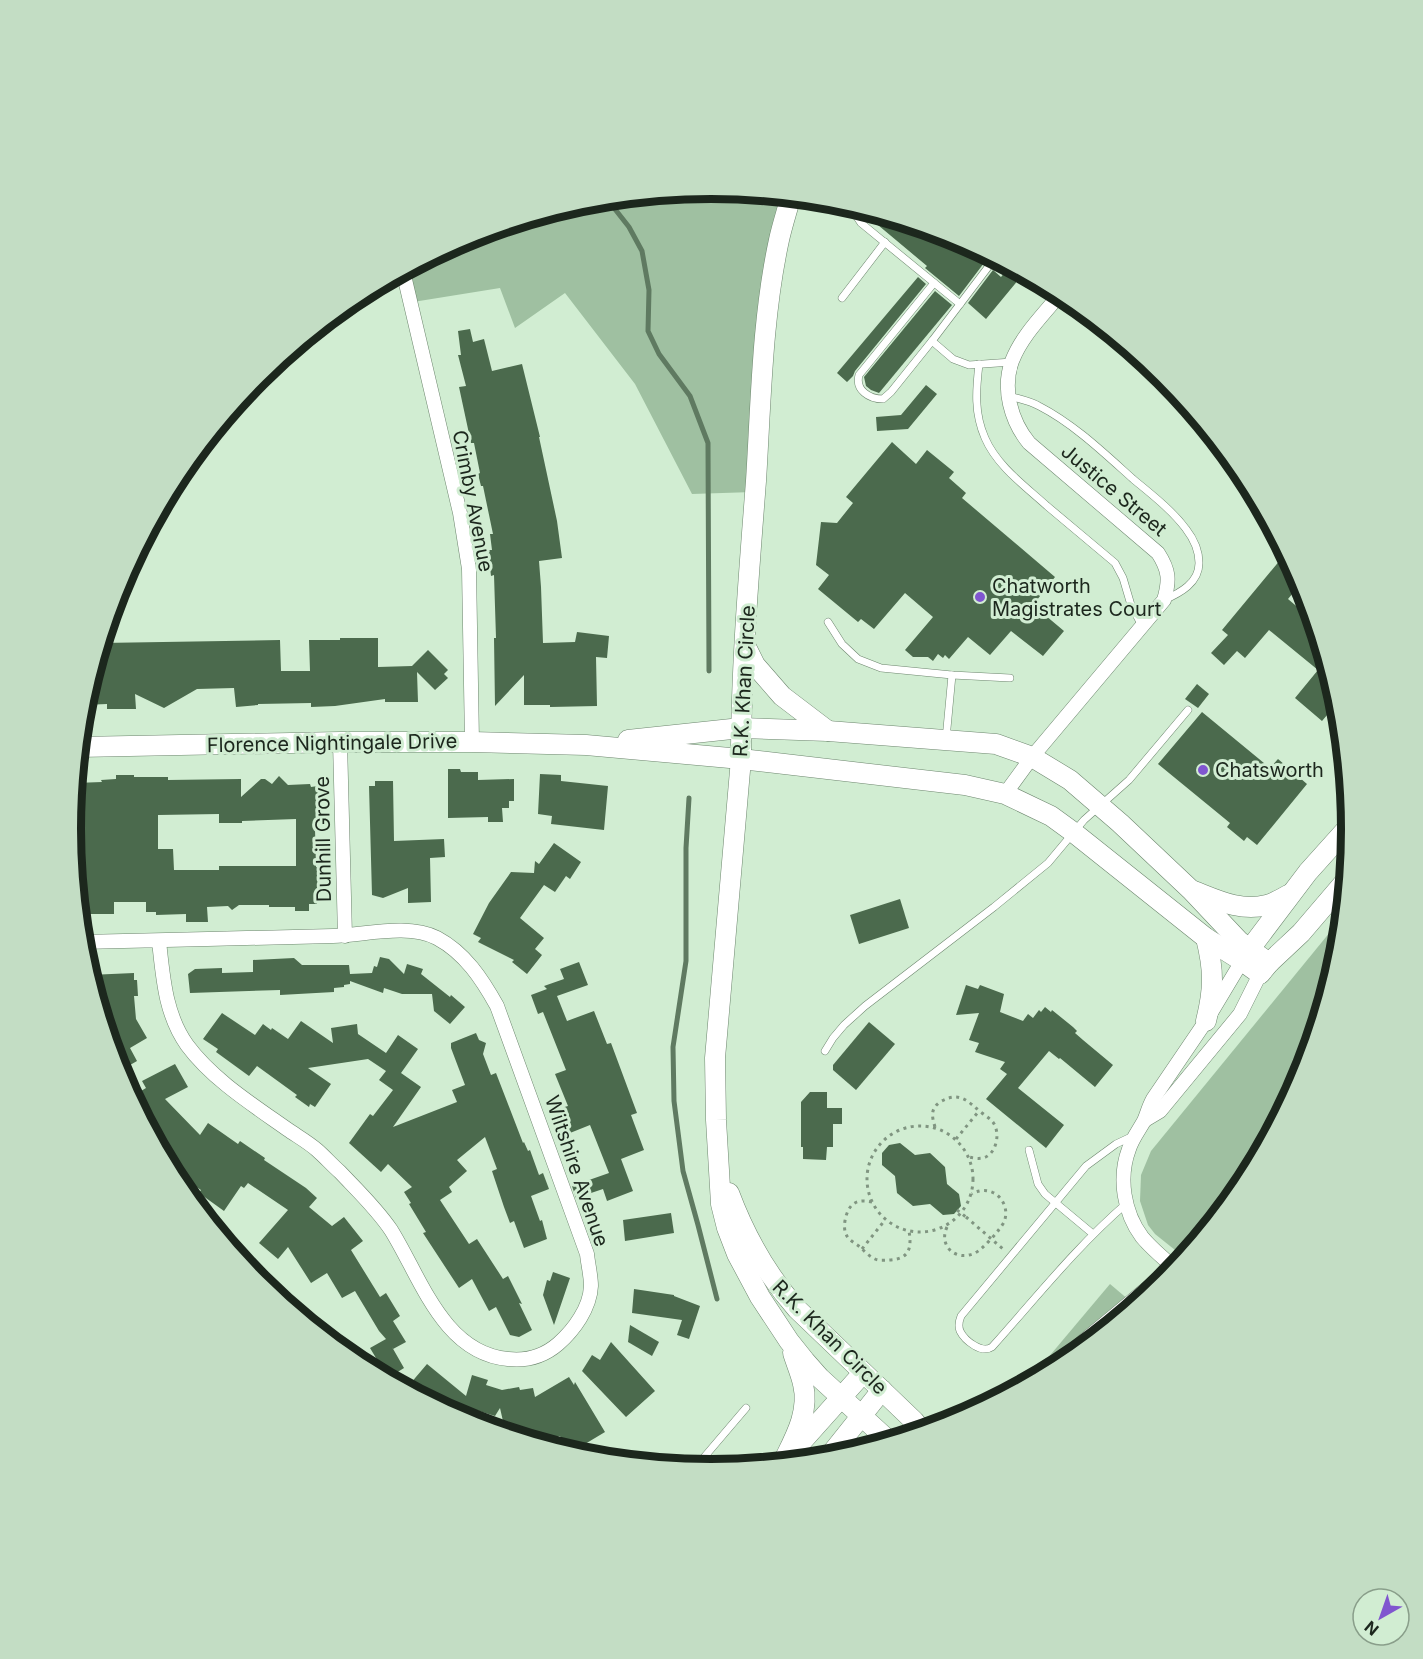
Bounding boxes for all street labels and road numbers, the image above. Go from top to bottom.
street label: Crimby Avenue [448,428,498,574]
street label: Justice Street [1056,439,1172,541]
street label: R.K. Khan Circle [728,604,760,758]
street label: Florence Nightingale Drive [207,729,457,757]
street label: Dunhill Grove [310,776,336,902]
street label: Wiltshire Avenue [540,1092,614,1250]
street label: R.K. Khan Circle [768,1275,892,1399]

